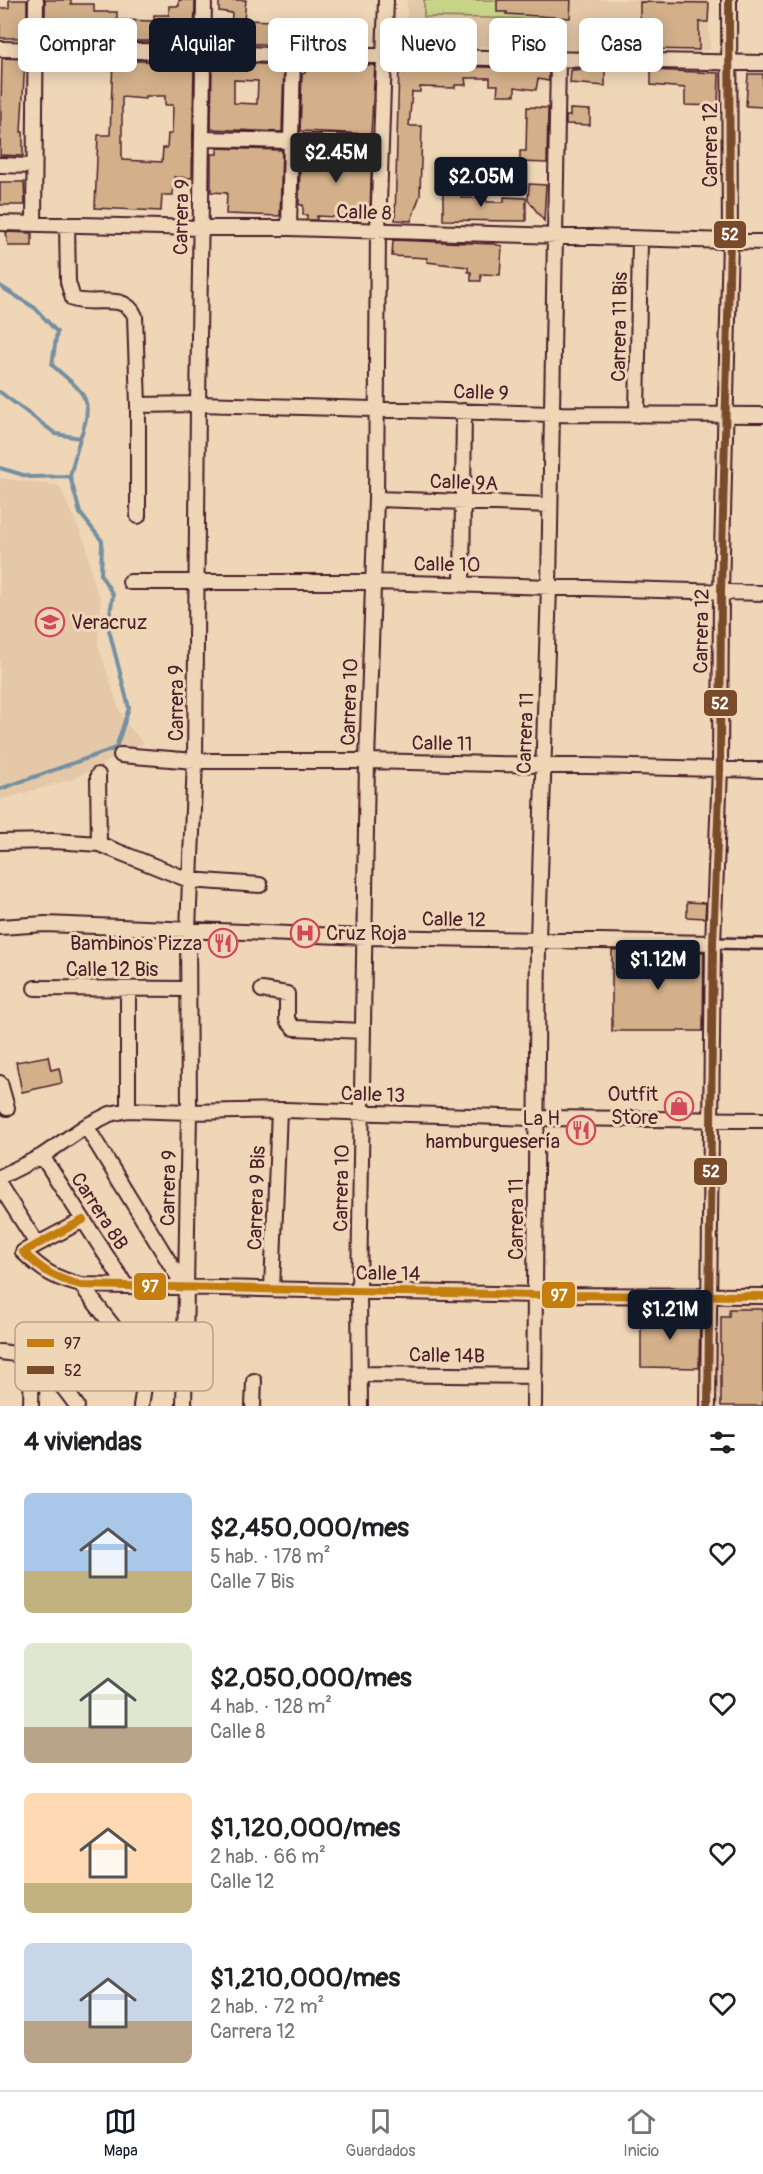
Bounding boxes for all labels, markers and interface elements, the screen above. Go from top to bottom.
chip: Comprar [18,18,137,72]
chip: Alquilar [149,18,256,72]
chip: Filtros [268,18,368,72]
chip: Nuevo [380,18,477,72]
chip: Piso [489,18,567,72]
chip: Casa [579,18,663,72]
street label: Carrera 12 [698,102,723,188]
pin: $2.45M [287,133,385,184]
text: $2.45M [304,140,368,165]
pin: $2.05M [432,157,530,208]
text: $2.05M [448,164,514,189]
street label: Carrera 9 [168,179,195,255]
street label: Calle 8 [336,199,392,226]
line badge: 52 [713,220,747,249]
text: 52 [721,225,739,245]
street label: Carrera 11 Bis [606,272,633,382]
street label: Calle 9 [453,379,509,406]
street label: Calle 9A [429,469,499,496]
street label: Calle 10 [413,551,481,578]
street label: Carrera 12 [688,588,715,674]
school or university icon: Veracruz [34,606,66,638]
place label: Veracruz [71,610,147,635]
street label: Carrera 10 [335,658,364,746]
street label: Carrera 9 [164,665,189,741]
line badge: 52 [703,689,738,717]
street label: Carrera 11 [512,692,539,774]
text: 52 [711,694,729,714]
street label: Calle 11 [411,730,473,757]
street label: Calle 12 [422,906,486,933]
hospital icon: Cruz Roja [289,917,321,949]
place label: Cruz Roja [326,921,407,946]
restaurant icon: Bambinos Pizza [207,927,239,959]
place label: Bambinos Pizza [70,931,202,956]
pin: $1.12M [609,940,707,991]
text: $1.12M [630,947,686,972]
street label: Calle 12 Bis [66,957,158,982]
street label: Calle 13 [340,1081,406,1108]
place label: Outfit Store [607,1082,659,1130]
shop icon: Outfit Store [663,1090,695,1122]
place label: La H hamburguesería [426,1106,560,1154]
restaurant icon: La H hamburguesería [565,1114,597,1146]
street label: Carrera 10 [328,1144,355,1232]
street label: Carrera 9 Bis [242,1145,271,1251]
street label: Carrera 9 [155,1150,182,1226]
line badge: 52 [693,1157,728,1186]
text: 52 [702,1162,720,1182]
street label: Carrera 8B [65,1168,134,1255]
street label: Carrera 11 [504,1178,529,1260]
street label: Calle 14 [355,1260,421,1287]
line badge: 97 [133,1272,167,1301]
text: 97 [142,1277,159,1297]
line badge: 97 [541,1281,576,1309]
text: 97 [551,1286,568,1306]
pin: $1.21M [621,1290,719,1341]
text: $1.21M [642,1297,698,1322]
legend [15,1322,213,1391]
text: 97 [64,1334,81,1354]
street label: Calle 14B [409,1342,485,1369]
text: 52 [64,1361,82,1381]
text: 4 viviendas [24,1426,142,1458]
icon: filters [706,1426,739,1459]
text: $2,450,000/mes [210,1512,409,1544]
icon: home [72,1517,144,1589]
icon: heart [706,1537,739,1570]
text: 5 hab. · 178 m² [210,1544,331,1569]
text: Calle 7 Bis [210,1569,294,1594]
text: $2,050,000/mes [210,1662,412,1694]
icon: home [72,1667,144,1739]
icon: heart [706,1687,739,1720]
text: 4 hab. · 128 m² [210,1694,332,1719]
text: Calle 8 [210,1719,265,1744]
text: $1,120,000/mes [210,1812,400,1844]
icon: home [72,1817,144,1889]
icon: heart [706,1837,739,1870]
text: 2 hab. · 66 m² [210,1844,326,1869]
text: Calle 12 [210,1869,274,1894]
text: $1,210,000/mes [210,1962,400,1994]
icon: home [72,1967,144,2039]
icon: heart [706,1987,739,2020]
text: 2 hab. · 72 m² [210,1994,324,2019]
text: Carrera 12 [210,2019,295,2044]
tab: Mapa [104,2105,138,2161]
tab: Guardados [345,2105,416,2161]
tab: Inicio [623,2105,659,2161]

